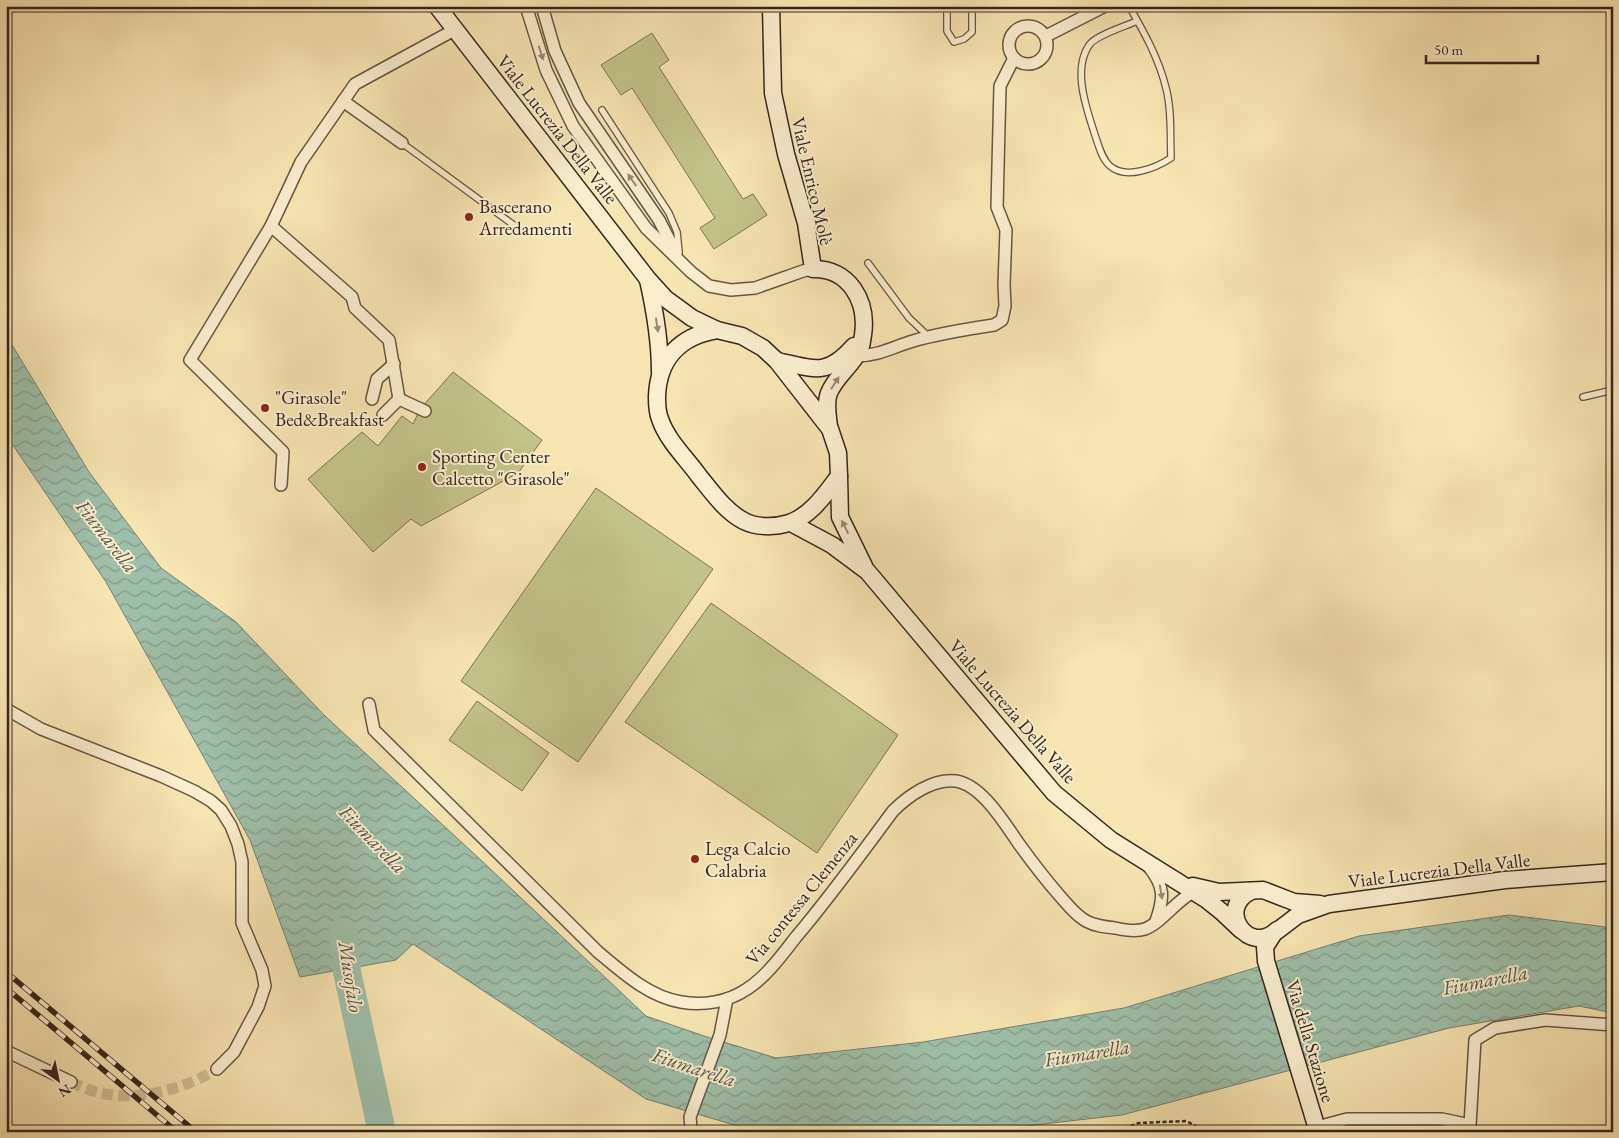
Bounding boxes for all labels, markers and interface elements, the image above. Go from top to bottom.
scale bar [1426,32,1539,64]
text: 50 m [1434,40,1463,59]
one-way arrow [537,46,545,61]
street label: Viale Lucrezia Della Valle [491,49,624,209]
street label: Viale Enrico Molè [786,115,839,248]
one-way arrow [626,174,637,187]
place label: Bascerano Arredamenti [478,194,572,241]
marker: Bascerano Arredamenti [463,211,475,223]
one-way arrow [653,317,661,333]
one-way arrow [831,376,840,389]
place label: "Girasole" Bed&Breakfast [275,385,384,432]
marker: "Girasole" Bed&Breakfast [259,402,271,414]
place label: Sporting Center Calcetto "Girasole" [432,444,570,491]
marker: Sporting Center Calcetto "Girasole" [416,461,428,473]
water label: Fiumarella [70,493,144,578]
one-way arrow [841,520,849,534]
street label: Viale Lucrezia Della Valle [943,634,1082,789]
water label: Fiumarella [333,798,412,879]
street label: Via contessa Clemenza [740,826,863,970]
place label: Lega Calcio Calabria [705,836,791,883]
street label: Viale Lucrezia Della Valle [1347,847,1531,894]
marker: Lega Calcio Calabria [689,853,701,865]
one-way arrow [1157,884,1165,900]
water label: Musofalo [332,939,369,1015]
water label: Fiumarella [1439,959,1530,1001]
street label: Via della Stazione [1280,977,1341,1105]
water label: Fiumarella [1042,1033,1132,1073]
water label: Fiumarella [648,1041,739,1093]
north arrow [32,1056,82,1106]
text: N [55,1080,75,1102]

